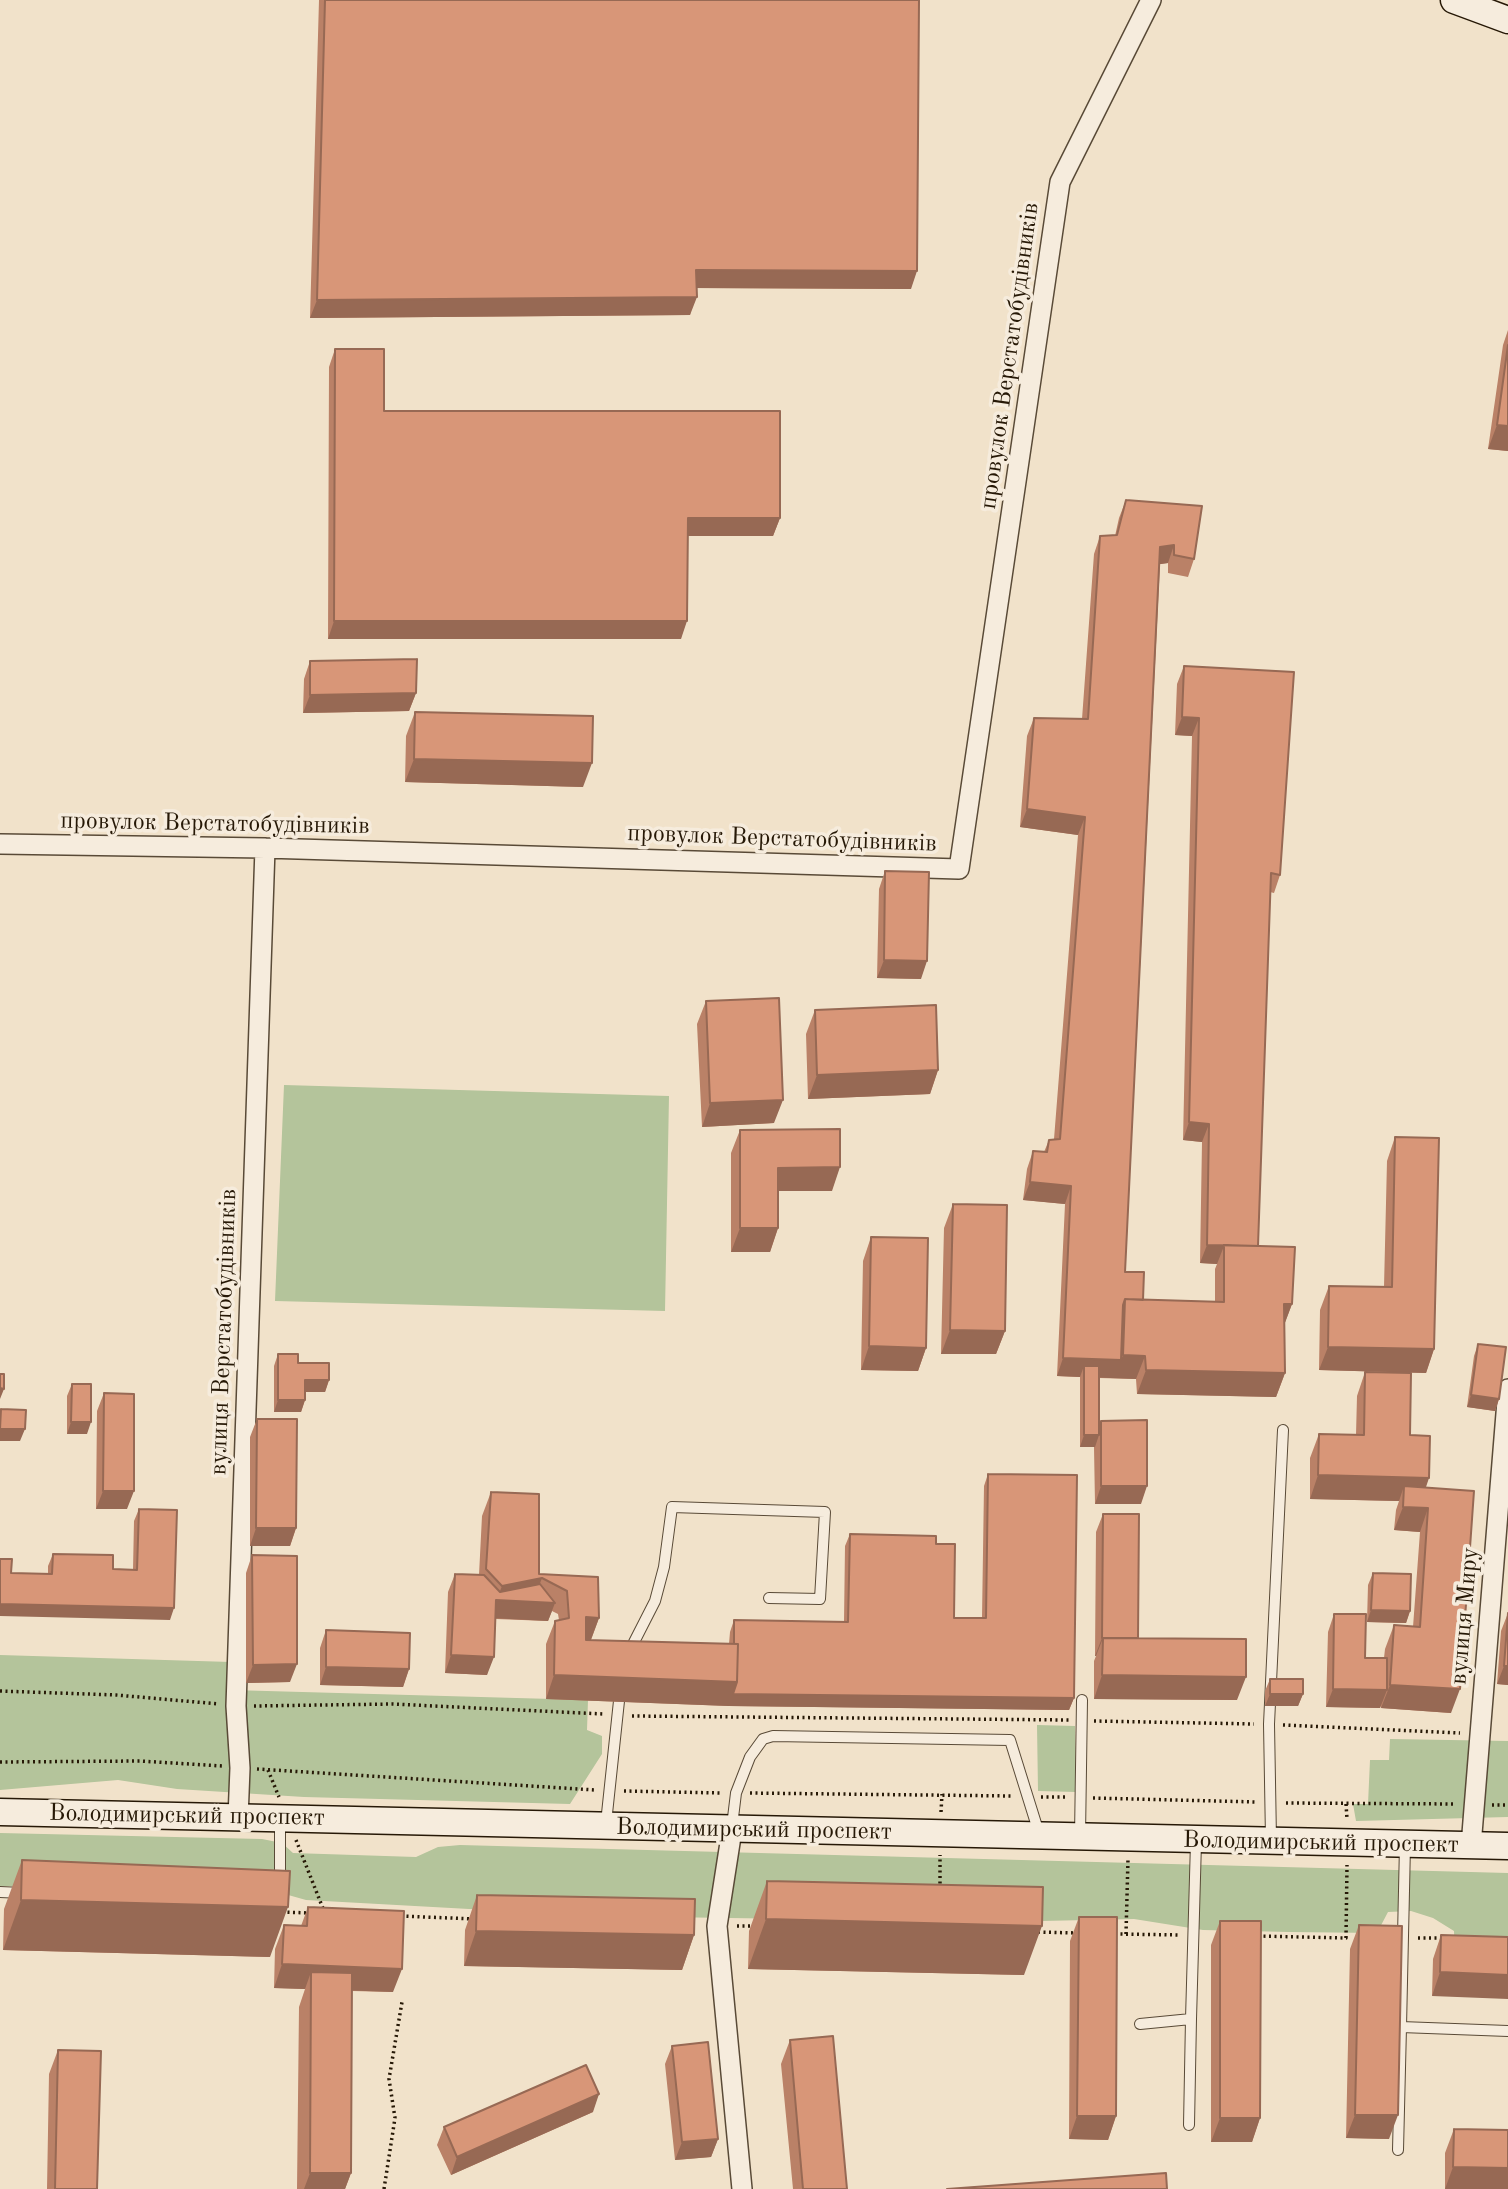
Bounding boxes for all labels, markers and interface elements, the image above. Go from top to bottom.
street label: провулок Верстатобудівників [974,201,1046,511]
street label: провулок Верстатобудівників [60,807,370,841]
street label: провулок Верстатобудівників [627,819,937,859]
street label: вулиця Верстатобудівників [205,1188,243,1476]
street label: вулиця Миру [1445,1546,1485,1686]
street label: Володимирський проспект [49,1799,325,1833]
street label: Володимирський проспект [616,1813,892,1847]
street label: Володимирський проспект [1183,1826,1459,1860]

